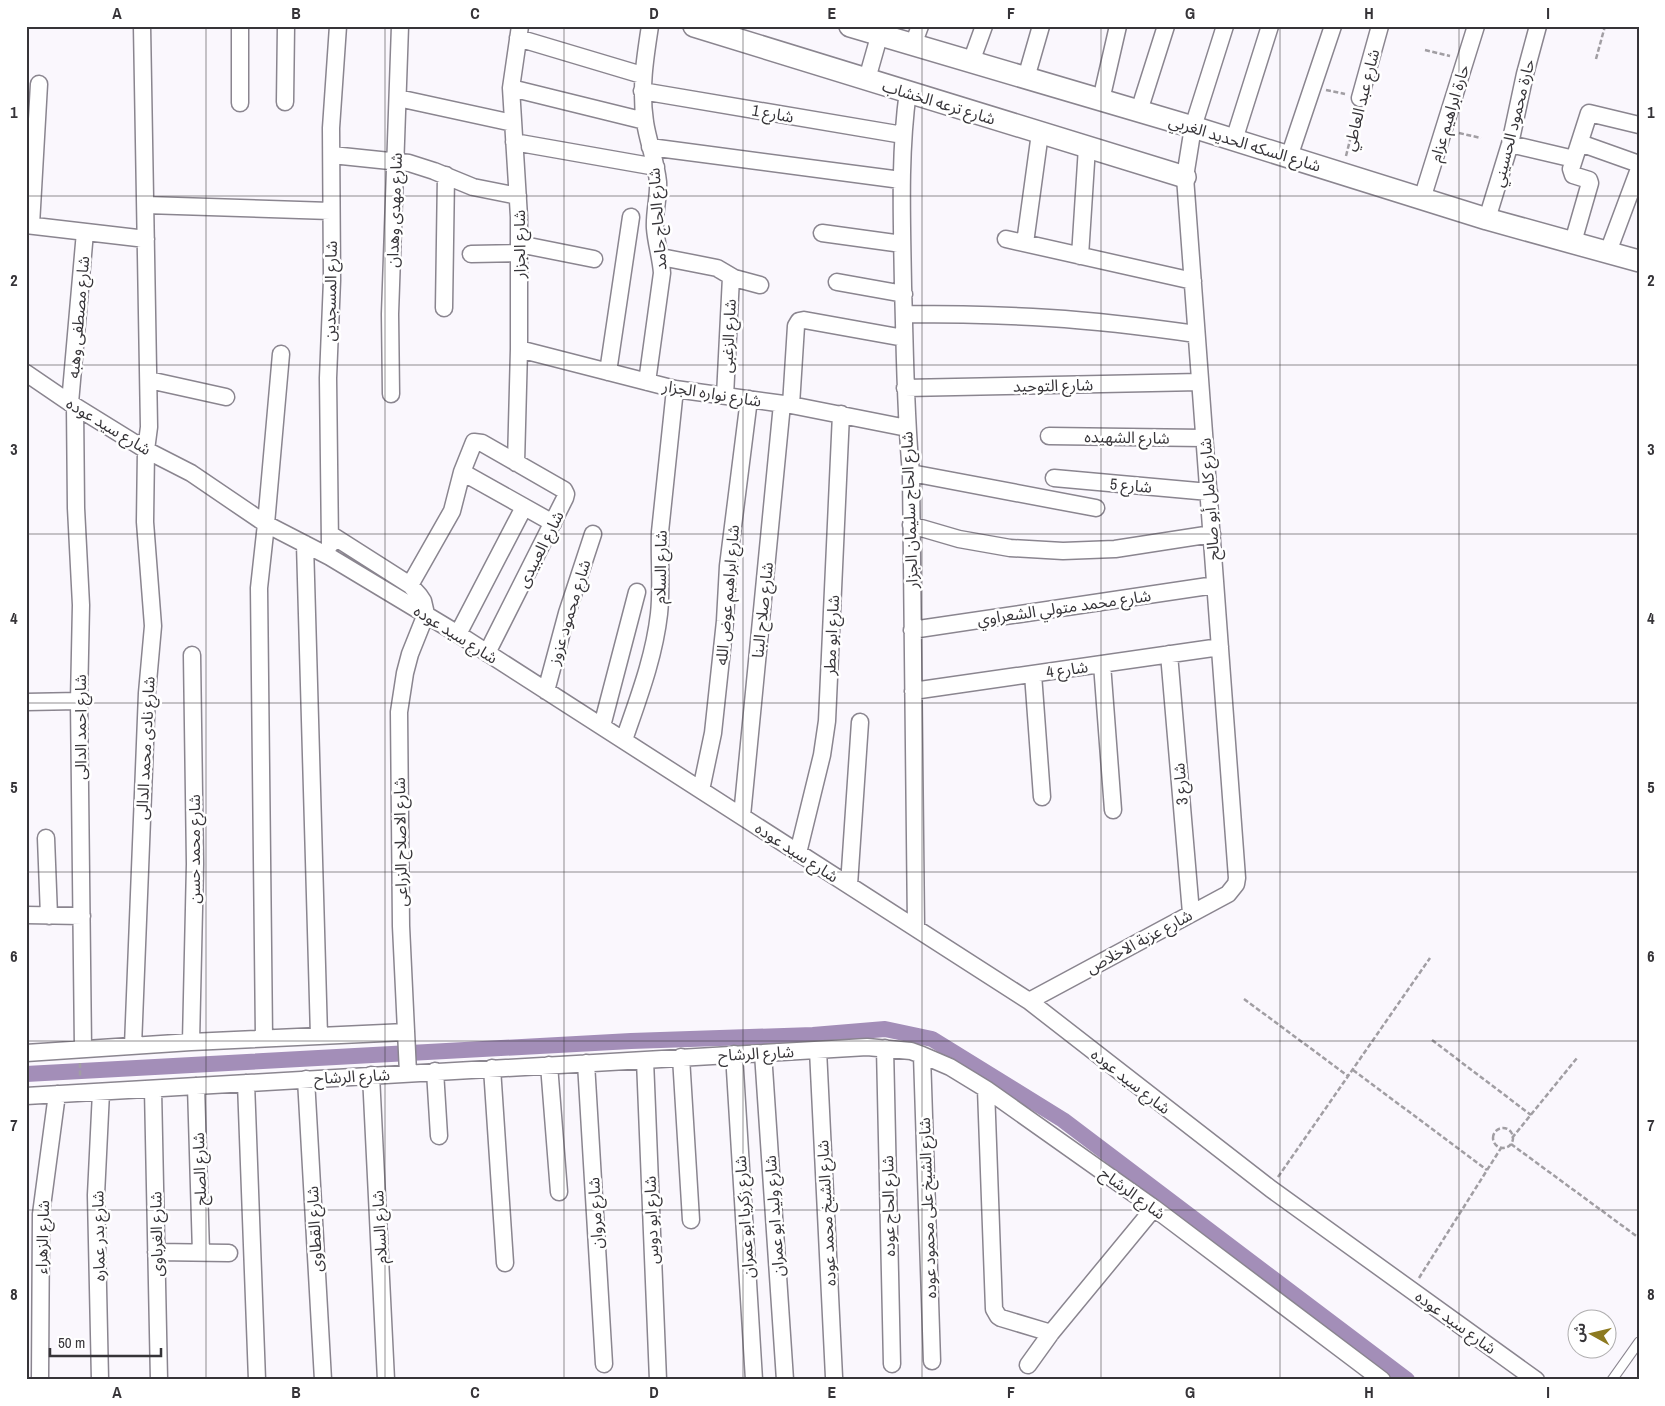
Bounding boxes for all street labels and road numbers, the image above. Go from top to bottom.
street label: شارع عبد العاطي [1338,47,1386,154]
street label: حارة محمود الحسيني [1486,57,1541,190]
street label: حارة ابراهيم عزام [1424,62,1476,165]
street label: شارع ترعه الخشاب [879,74,998,132]
street label: شارع 1 [750,99,796,129]
street label: شارع السكه الحديد الغربي [1166,109,1324,179]
street label: شارع مهدى وهدان [381,152,409,268]
street label: شارع الحاج حامد [642,167,674,271]
street label: شارع الجزار [508,210,532,279]
street label: شارع المسجدين [318,240,344,342]
street label: شارع مصطفى وهبه [62,255,96,379]
street label: شارع الزغبى [715,298,743,374]
street label: شارع التوحيد [1013,373,1093,399]
street label: شارع نواره الجزار [660,374,763,414]
street label: شارع سيد عوده [61,392,155,462]
street label: شارع الشهيده [1084,425,1170,451]
street label: شارع الحاج سليمان الجزار [895,431,925,590]
street label: شارع كامل أبو صالح [1194,437,1226,561]
street label: شارع 5 [1109,472,1153,500]
street label: شارع العبيدى [511,507,570,592]
street label: شارع ابراهيم عوض الله [710,524,746,666]
street label: شارع السلام [648,530,674,604]
street label: شارع محمود عزوز [542,557,597,669]
street label: شارع صلاح البنا [746,561,780,659]
street label: شارع محمد متولي الشعراوي [976,584,1153,632]
street label: شارع ابو مطر [818,594,846,677]
street label: شارع سيد عوده [409,599,502,670]
street label: شارع 4 [1045,655,1090,685]
street label: شارع احمد الدالى [69,674,93,780]
street label: شارع نادى محمد الدالى [130,676,162,820]
street label: شارع 3 [1167,762,1195,806]
street label: شارع الاصلاح الزراعى [388,777,414,907]
street label: شارع محمد حسن [183,794,207,904]
street label: شارع سيد عوده [750,817,843,889]
street label: شارع عزبة الاخلاص [1082,904,1197,980]
street label: شارع الرشاح [717,1040,795,1068]
street label: شارع سيد عوده [1085,1043,1175,1121]
street label: شارع الرشاح [313,1063,391,1091]
street label: شارع الشيخ على محمود عوده [913,1117,943,1299]
street label: شارع الصلح [187,1132,213,1206]
street label: شارع الشيخ محمد عوده [811,1139,843,1287]
street label: شارع وليد ابو عمران [759,1154,791,1277]
street label: شارع زكريا ابو عمران [729,1155,761,1279]
street label: شارع الحاج عوده [876,1155,902,1257]
street label: شارع الرشاح [1095,1162,1170,1226]
street label: شارع ابو دوس [638,1175,666,1264]
street label: شارع مروان [582,1177,610,1249]
street label: شارع القطاوى [301,1185,329,1273]
street label: شارع بدر عماره [86,1190,112,1282]
street label: شارع السلام [366,1190,394,1264]
street label: شارع الغرباوى [144,1191,170,1277]
street label: شارع الزهراء [30,1200,56,1274]
street label: شارع سيد عوده [1410,1285,1501,1361]

